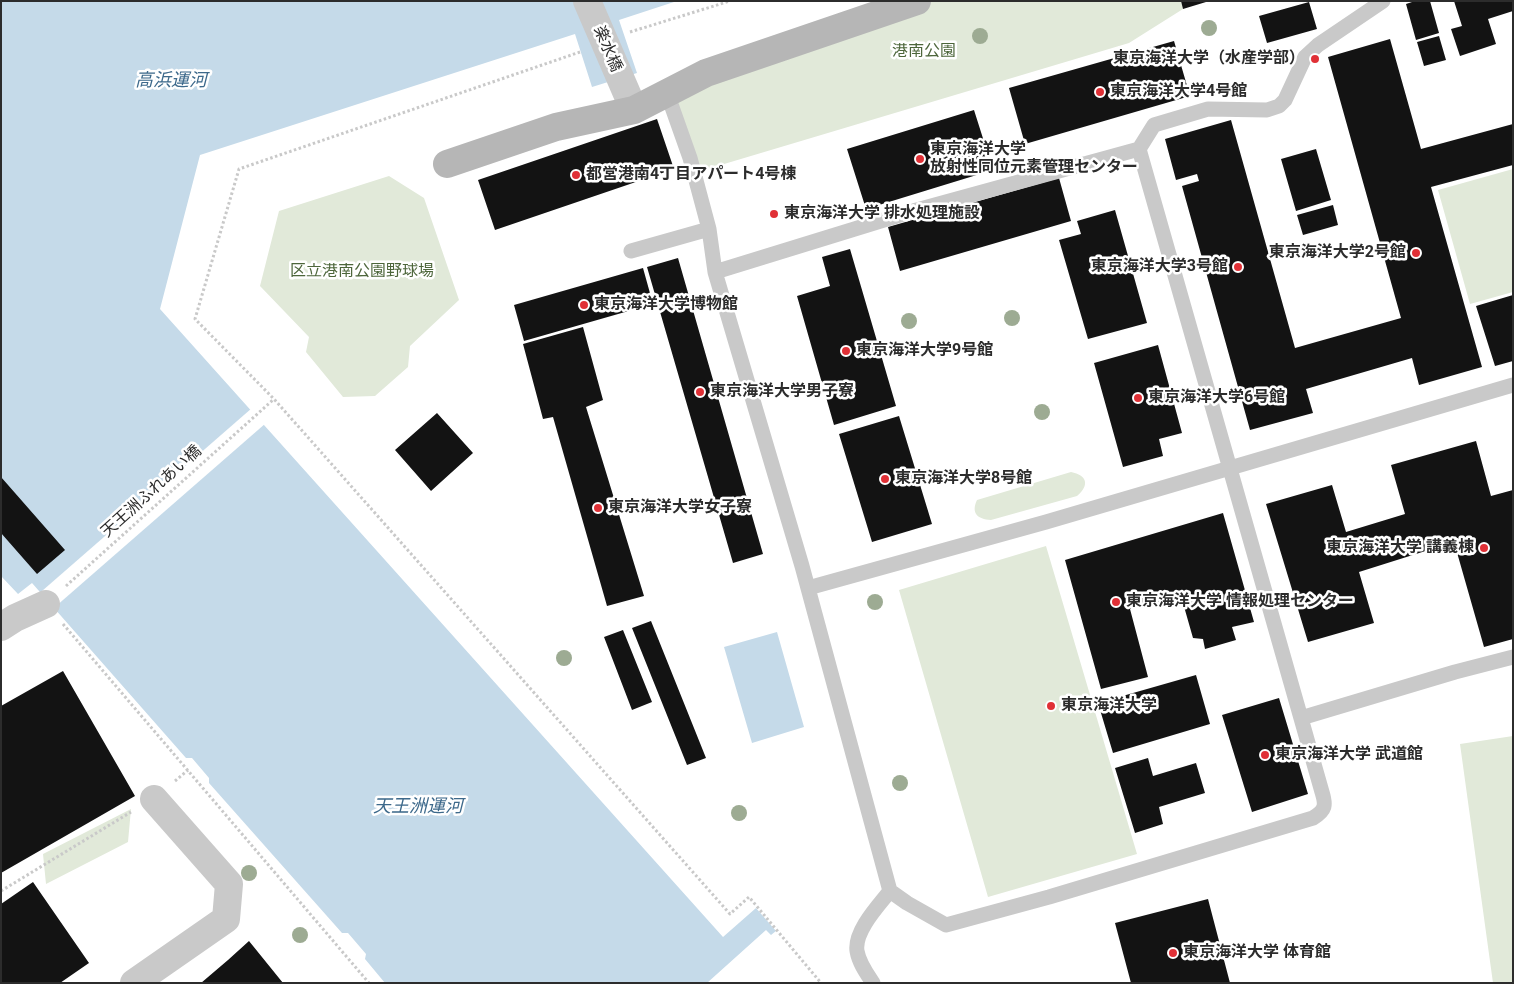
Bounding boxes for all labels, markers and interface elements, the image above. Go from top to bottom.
street label: 楽水橋 [589,23,625,75]
park label: 港南公園 [892,42,956,62]
place label: 東京海洋大学（水産学部） [1113,49,1305,69]
marker: 東京海洋大学（水産学部） [1309,53,1321,65]
water label: 高浜運河 [135,70,207,92]
place label: 東京海洋大学4号館 [1110,82,1247,102]
marker: 東京海洋大学4号館 [1094,86,1106,98]
place label: 東京海洋大学 放射性同位元素管理センター [930,140,1138,178]
marker: 東京海洋大学 放射性同位元素管理センター [914,153,926,165]
place label: 都営港南4丁目アパート4号棟 [586,165,796,185]
marker: 都営港南4丁目アパート4号棟 [570,169,582,181]
place label: 東京海洋大学 排水処理施設 [784,204,980,224]
marker: 東京海洋大学 排水処理施設 [768,208,780,220]
place label: 東京海洋大学2号館 [1269,243,1406,263]
marker: 東京海洋大学2号館 [1410,247,1422,259]
place label: 東京海洋大学3号館 [1091,257,1228,277]
marker: 東京海洋大学3号館 [1232,261,1244,273]
park label: 区立港南公園野球場 [290,262,434,282]
place label: 東京海洋大学博物館 [594,295,738,315]
marker: 東京海洋大学博物館 [578,299,590,311]
place label: 東京海洋大学9号館 [856,341,993,361]
marker: 東京海洋大学9号館 [840,345,852,357]
place label: 東京海洋大学男子寮 [710,382,854,402]
marker: 東京海洋大学男子寮 [694,386,706,398]
place label: 東京海洋大学6号館 [1148,388,1285,408]
marker: 東京海洋大学6号館 [1132,392,1144,404]
street label: 天王洲ふれあい橋 [98,442,206,542]
place label: 東京海洋大学8号館 [895,469,1032,489]
marker: 東京海洋大学8号館 [879,473,891,485]
place label: 東京海洋大学女子寮 [608,498,752,518]
marker: 東京海洋大学女子寮 [592,502,604,514]
place label: 東京海洋大学 講義棟 [1326,538,1474,558]
marker: 東京海洋大学 講義棟 [1478,542,1490,554]
place label: 東京海洋大学 情報処理センター [1126,592,1354,612]
marker: 東京海洋大学 情報処理センター [1110,596,1122,608]
place label: 東京海洋大学 [1061,696,1157,716]
marker: 東京海洋大学 [1045,700,1057,712]
place label: 東京海洋大学 武道館 [1275,745,1423,765]
marker: 東京海洋大学 武道館 [1259,749,1271,761]
water label: 天王洲運河 [373,796,463,818]
place label: 東京海洋大学 体育館 [1183,943,1331,963]
marker: 東京海洋大学 体育館 [1167,947,1179,959]

